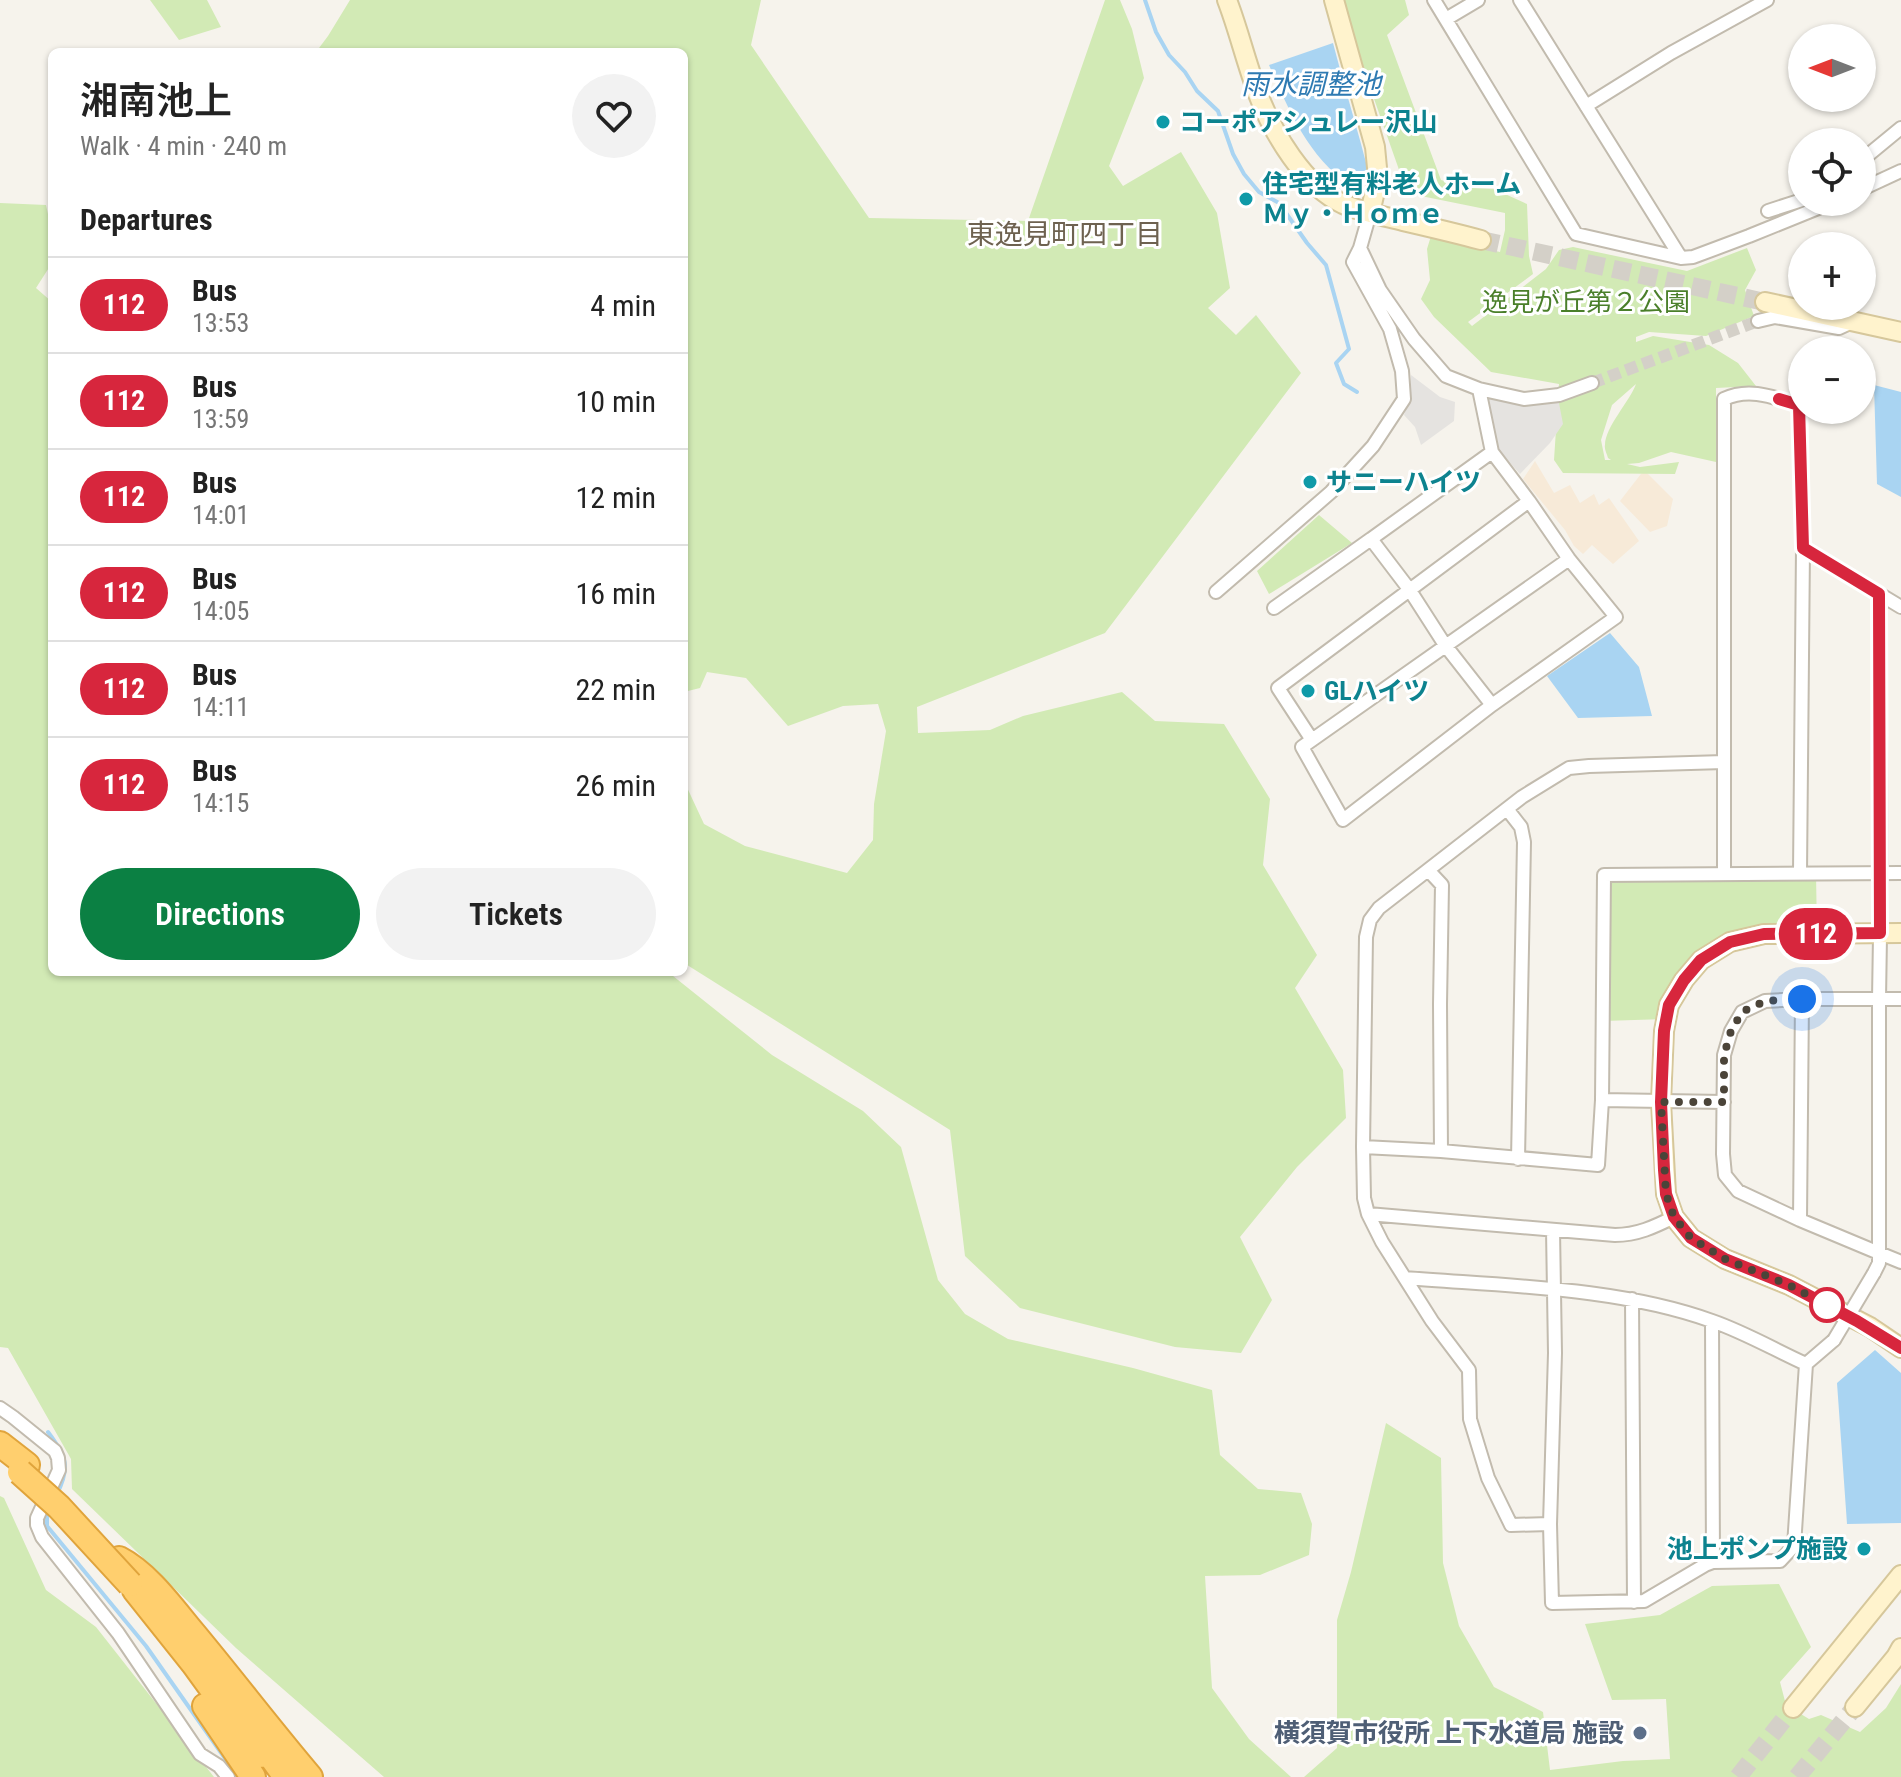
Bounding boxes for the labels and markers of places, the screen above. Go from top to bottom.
place label: コーポアシュレー沢山 [1179,107,1437,137]
marker: コーポアシュレー沢山 [1154,113,1172,131]
place label: 住宅型有料老人ホーム Ｍｙ・Ｈｏｍｅ [1262,169,1521,229]
marker: 住宅型有料老人ホーム Ｍｙ・Ｈｏｍｅ [1237,190,1255,208]
place label: サニーハイツ [1326,467,1481,497]
marker: サニーハイツ [1301,473,1319,491]
place label: GLハイツ [1324,676,1429,706]
marker: GLハイツ [1299,682,1317,700]
unlabelled marker [1810,1288,1844,1322]
place label: 池上ポンプ施設 [1667,1534,1848,1564]
marker: 池上ポンプ施設 [1855,1540,1873,1558]
place label: 横須賀市役所 上下水道局 施設 [1274,1718,1624,1748]
marker: 横須賀市役所 上下水道局 施設 [1631,1724,1649,1742]

